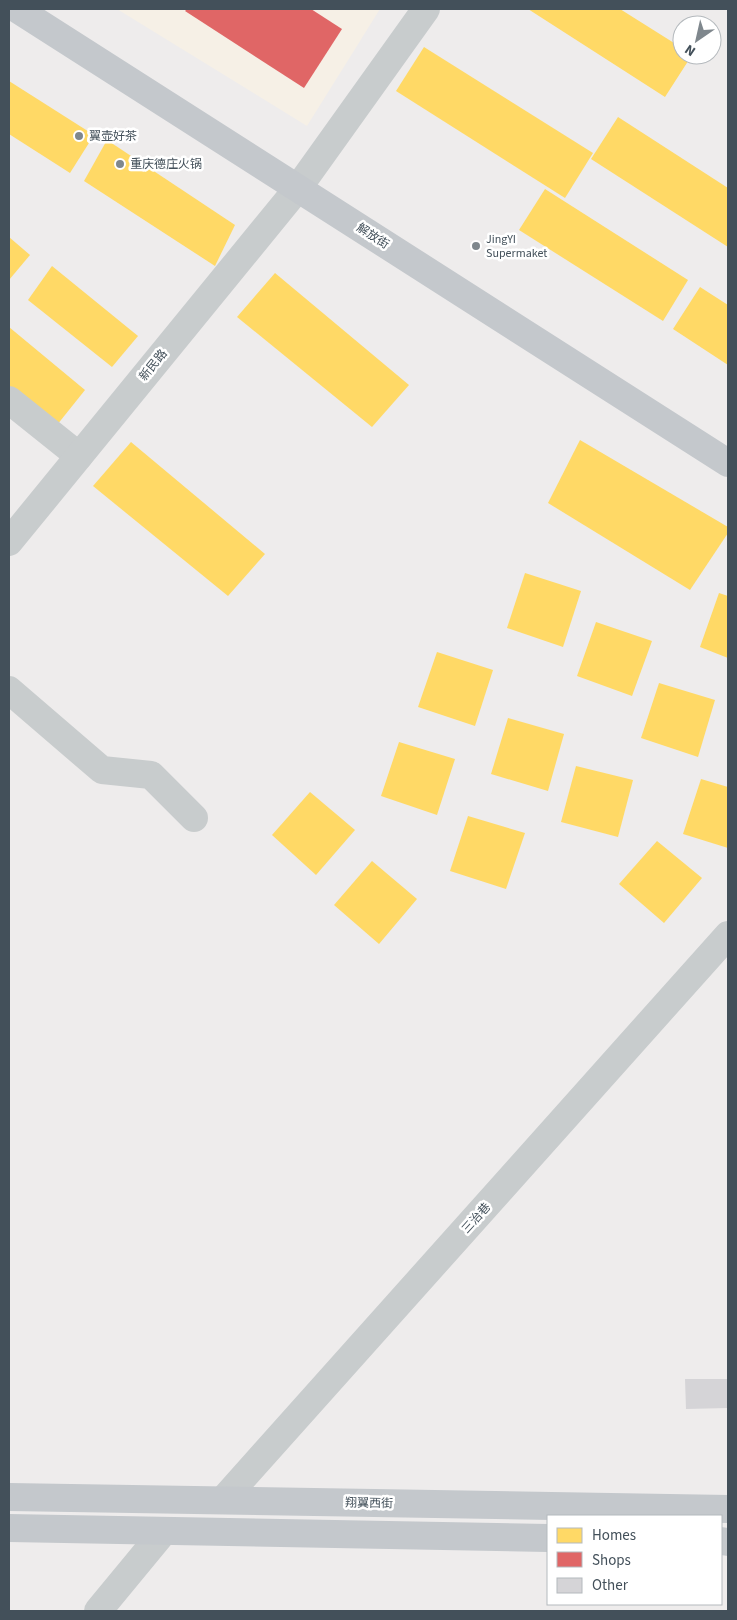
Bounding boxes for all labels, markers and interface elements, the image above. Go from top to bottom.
north arrow [672,15,722,65]
text: N [681,39,700,61]
place label: 翼壶好茶 [89,128,137,145]
marker: 翼壶好茶 [73,130,85,142]
place label: 重庆德庄火锅 [130,156,202,173]
marker: 重庆德庄火锅 [114,158,126,170]
street label: 解放街 [353,219,392,253]
place label: JingYI Supermaket [486,231,547,262]
marker: JingYI Supermaket [470,240,482,252]
street label: 新民路 [135,346,171,385]
street label: 三治巷 [458,1199,495,1237]
street label: 翔翼西街 [345,1495,393,1512]
legend [547,1515,722,1605]
text: Homes [592,1525,636,1546]
text: Shops [592,1550,631,1571]
text: Other [592,1575,629,1596]

